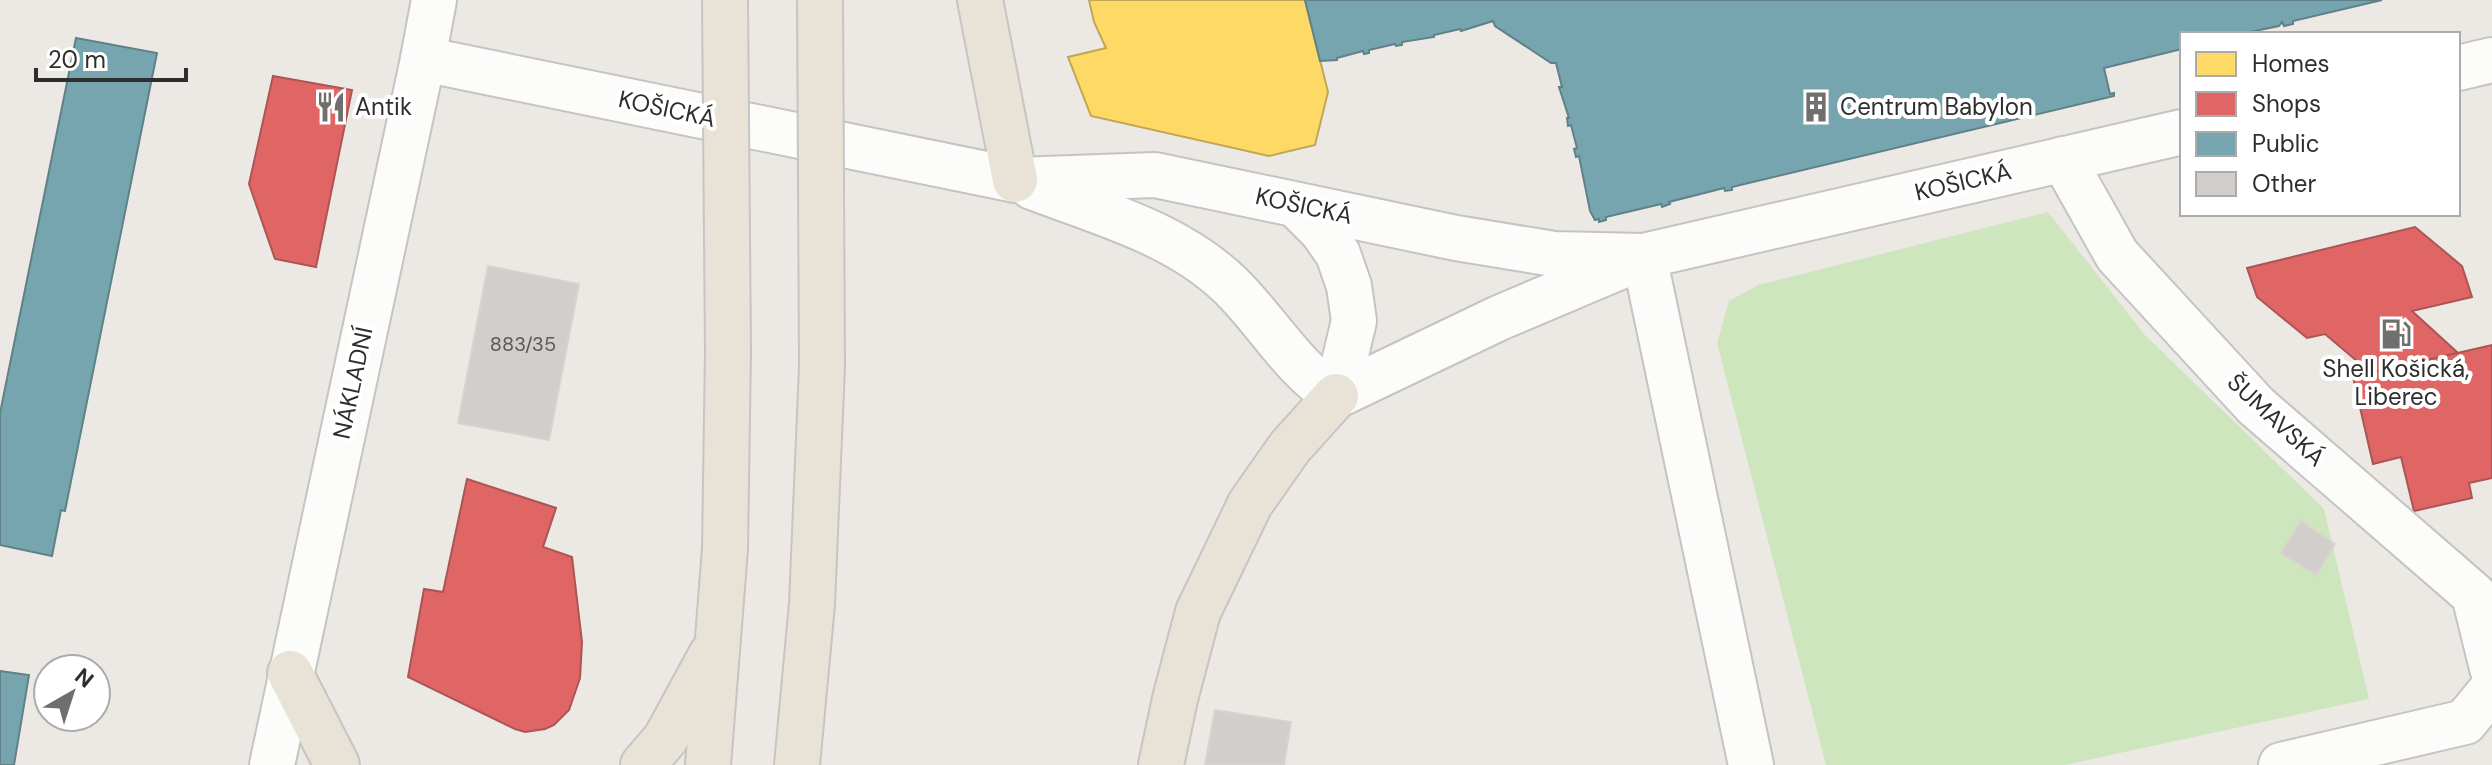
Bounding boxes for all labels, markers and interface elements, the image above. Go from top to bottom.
scale bar [36,32,186,82]
legend [2180,32,2460,216]
text: 20 m [48,44,106,75]
text: Homes [2252,48,2330,79]
street label: KOŠICKÁ [616,83,718,134]
text: Shops [2252,88,2321,119]
restaurant icon: Antik [314,90,348,124]
building icon: Centrum Babylon [1799,90,1833,124]
place label: Antik [355,91,412,122]
place label: Centrum Babylon [1840,91,2033,122]
text: Public [2252,128,2320,159]
street label: KOŠICKÁ [1912,155,2014,208]
text: Other [2252,168,2316,199]
street label: KOŠICKÁ [1253,180,1355,231]
fuel station icon: Shell Košická, Liberec [2379,317,2413,351]
street label: NÁKLADNÍ [326,324,380,442]
house number: 883/35 [490,331,556,357]
place label: Shell Košická, Liberec [2323,353,2469,412]
street label: ŠUMAVSKÁ [2221,366,2332,473]
north arrow [32,653,112,733]
text: N [69,662,100,694]

